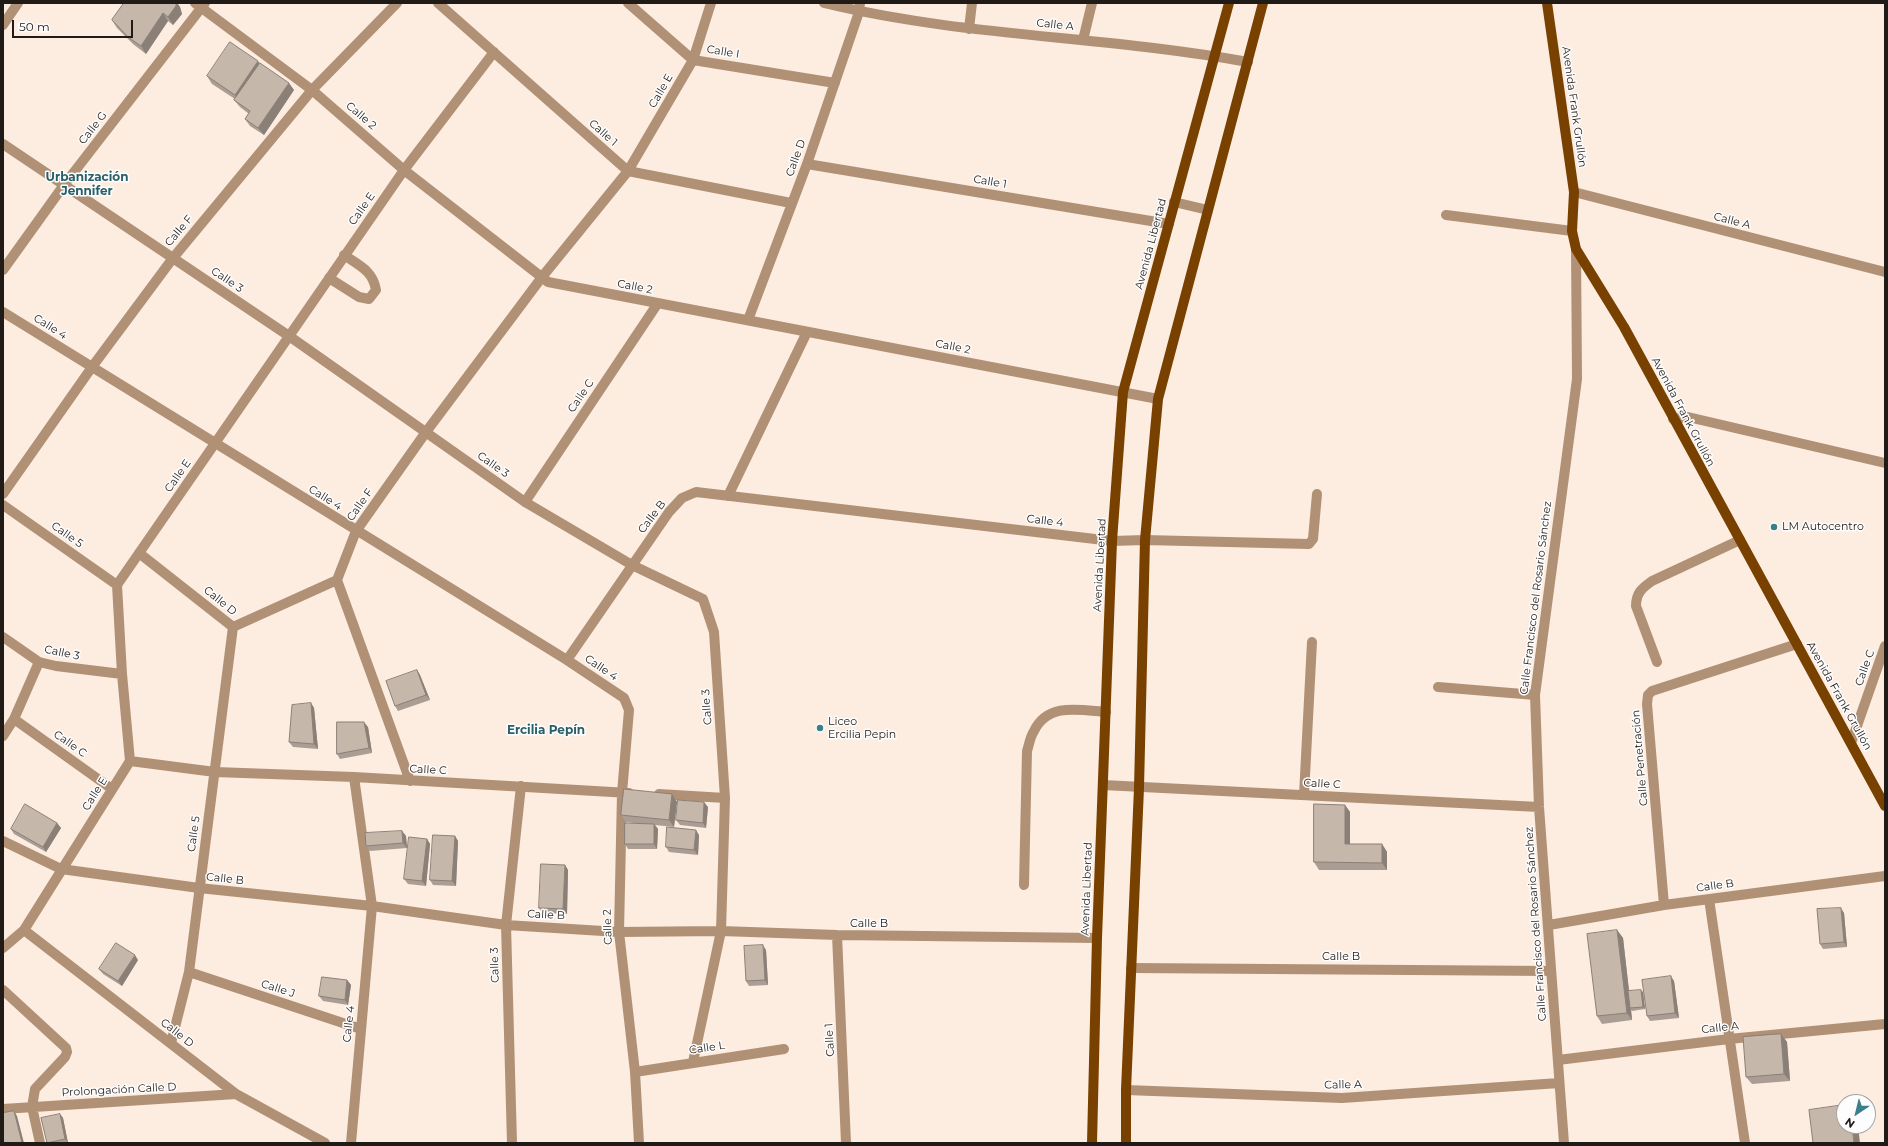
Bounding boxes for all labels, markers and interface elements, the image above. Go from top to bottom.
scale bar [14,12,135,38]
street label: Calle A [1036,16,1074,34]
text: 50 m [19,19,50,34]
street label: Calle I [706,43,740,61]
street label: Avenida Frank Grullón [1559,46,1589,168]
street label: Calle E [646,72,676,110]
street label: Calle 2 [343,99,379,133]
street label: Calle G [76,109,110,147]
street label: Calle 1 [586,117,620,149]
street label: Calle D [783,138,809,178]
district label: Urbanización Jennifer [46,170,128,198]
street label: Calle 1 [972,173,1008,191]
street label: Calle E [346,190,378,228]
street label: Avenida Libertad [1133,197,1169,291]
street label: Calle A [1712,210,1752,232]
street label: Calle F [162,213,196,249]
street label: Calle 3 [208,265,246,295]
street label: Calle 2 [616,277,654,297]
street label: Calle 4 [31,312,69,342]
street label: Calle 2 [934,337,972,357]
street label: Avenida Frank Grullón [1649,355,1717,469]
street label: Calle C [565,377,597,415]
street label: Calle 3 [475,449,511,481]
street label: Calle E [162,457,194,495]
street label: Calle 4 [306,483,344,513]
street label: Calle F [344,486,376,524]
street label: Calle B [635,498,669,536]
street label: Calle Francisco del Rosario Sánchez [1518,500,1554,696]
street label: Calle 4 [1026,512,1064,530]
street label: Avenida Libertad [1091,518,1109,612]
street label: Calle 5 [49,519,85,551]
place label: LM Autocentro [1782,520,1864,534]
marker: LM Autocentro [1769,522,1779,532]
street label: Calle D [201,584,239,618]
street label: Avenida Frank Grullón [1804,639,1874,753]
street label: Calle 3 [43,643,81,663]
street label: Calle C [1852,648,1878,688]
street label: Calle 4 [582,652,620,684]
street label: Calle 3 [699,689,715,725]
street label: Calle Penetración [1629,709,1651,807]
place label: Liceo Ercilia Pepin [828,715,896,741]
district label: Ercilia Pepín [507,723,585,737]
marker: Liceo Ercilia Pepin [815,723,825,733]
street label: Calle C [51,728,89,760]
street label: Calle C [409,762,447,778]
street label: Calle E [80,775,110,813]
street label: Calle C [1303,776,1341,792]
street label: Calle 5 [185,815,203,853]
street label: Calle Francisco del Rosario Sánchez [1523,826,1549,1022]
street label: Avenida Libertad [1079,842,1095,936]
street label: Calle B [205,870,245,888]
street label: Calle B [1695,877,1735,895]
street label: Calle B [527,907,565,923]
street label: Calle 2 [601,909,615,945]
street label: Calle B [850,917,888,931]
street label: Calle 3 [488,947,502,983]
street label: Calle B [1322,950,1360,964]
street label: Calle J [259,977,297,1001]
street label: Calle 4 [341,1005,357,1043]
street label: Calle D [158,1016,196,1050]
street label: Calle A [1701,1019,1739,1037]
street label: Calle 1 [823,1023,837,1057]
street label: Calle L [688,1039,726,1057]
street label: Calle A [1324,1078,1362,1092]
street label: Prolongación Calle D [61,1080,177,1100]
north arrow [1836,1094,1876,1134]
text: N [1842,1115,1857,1131]

